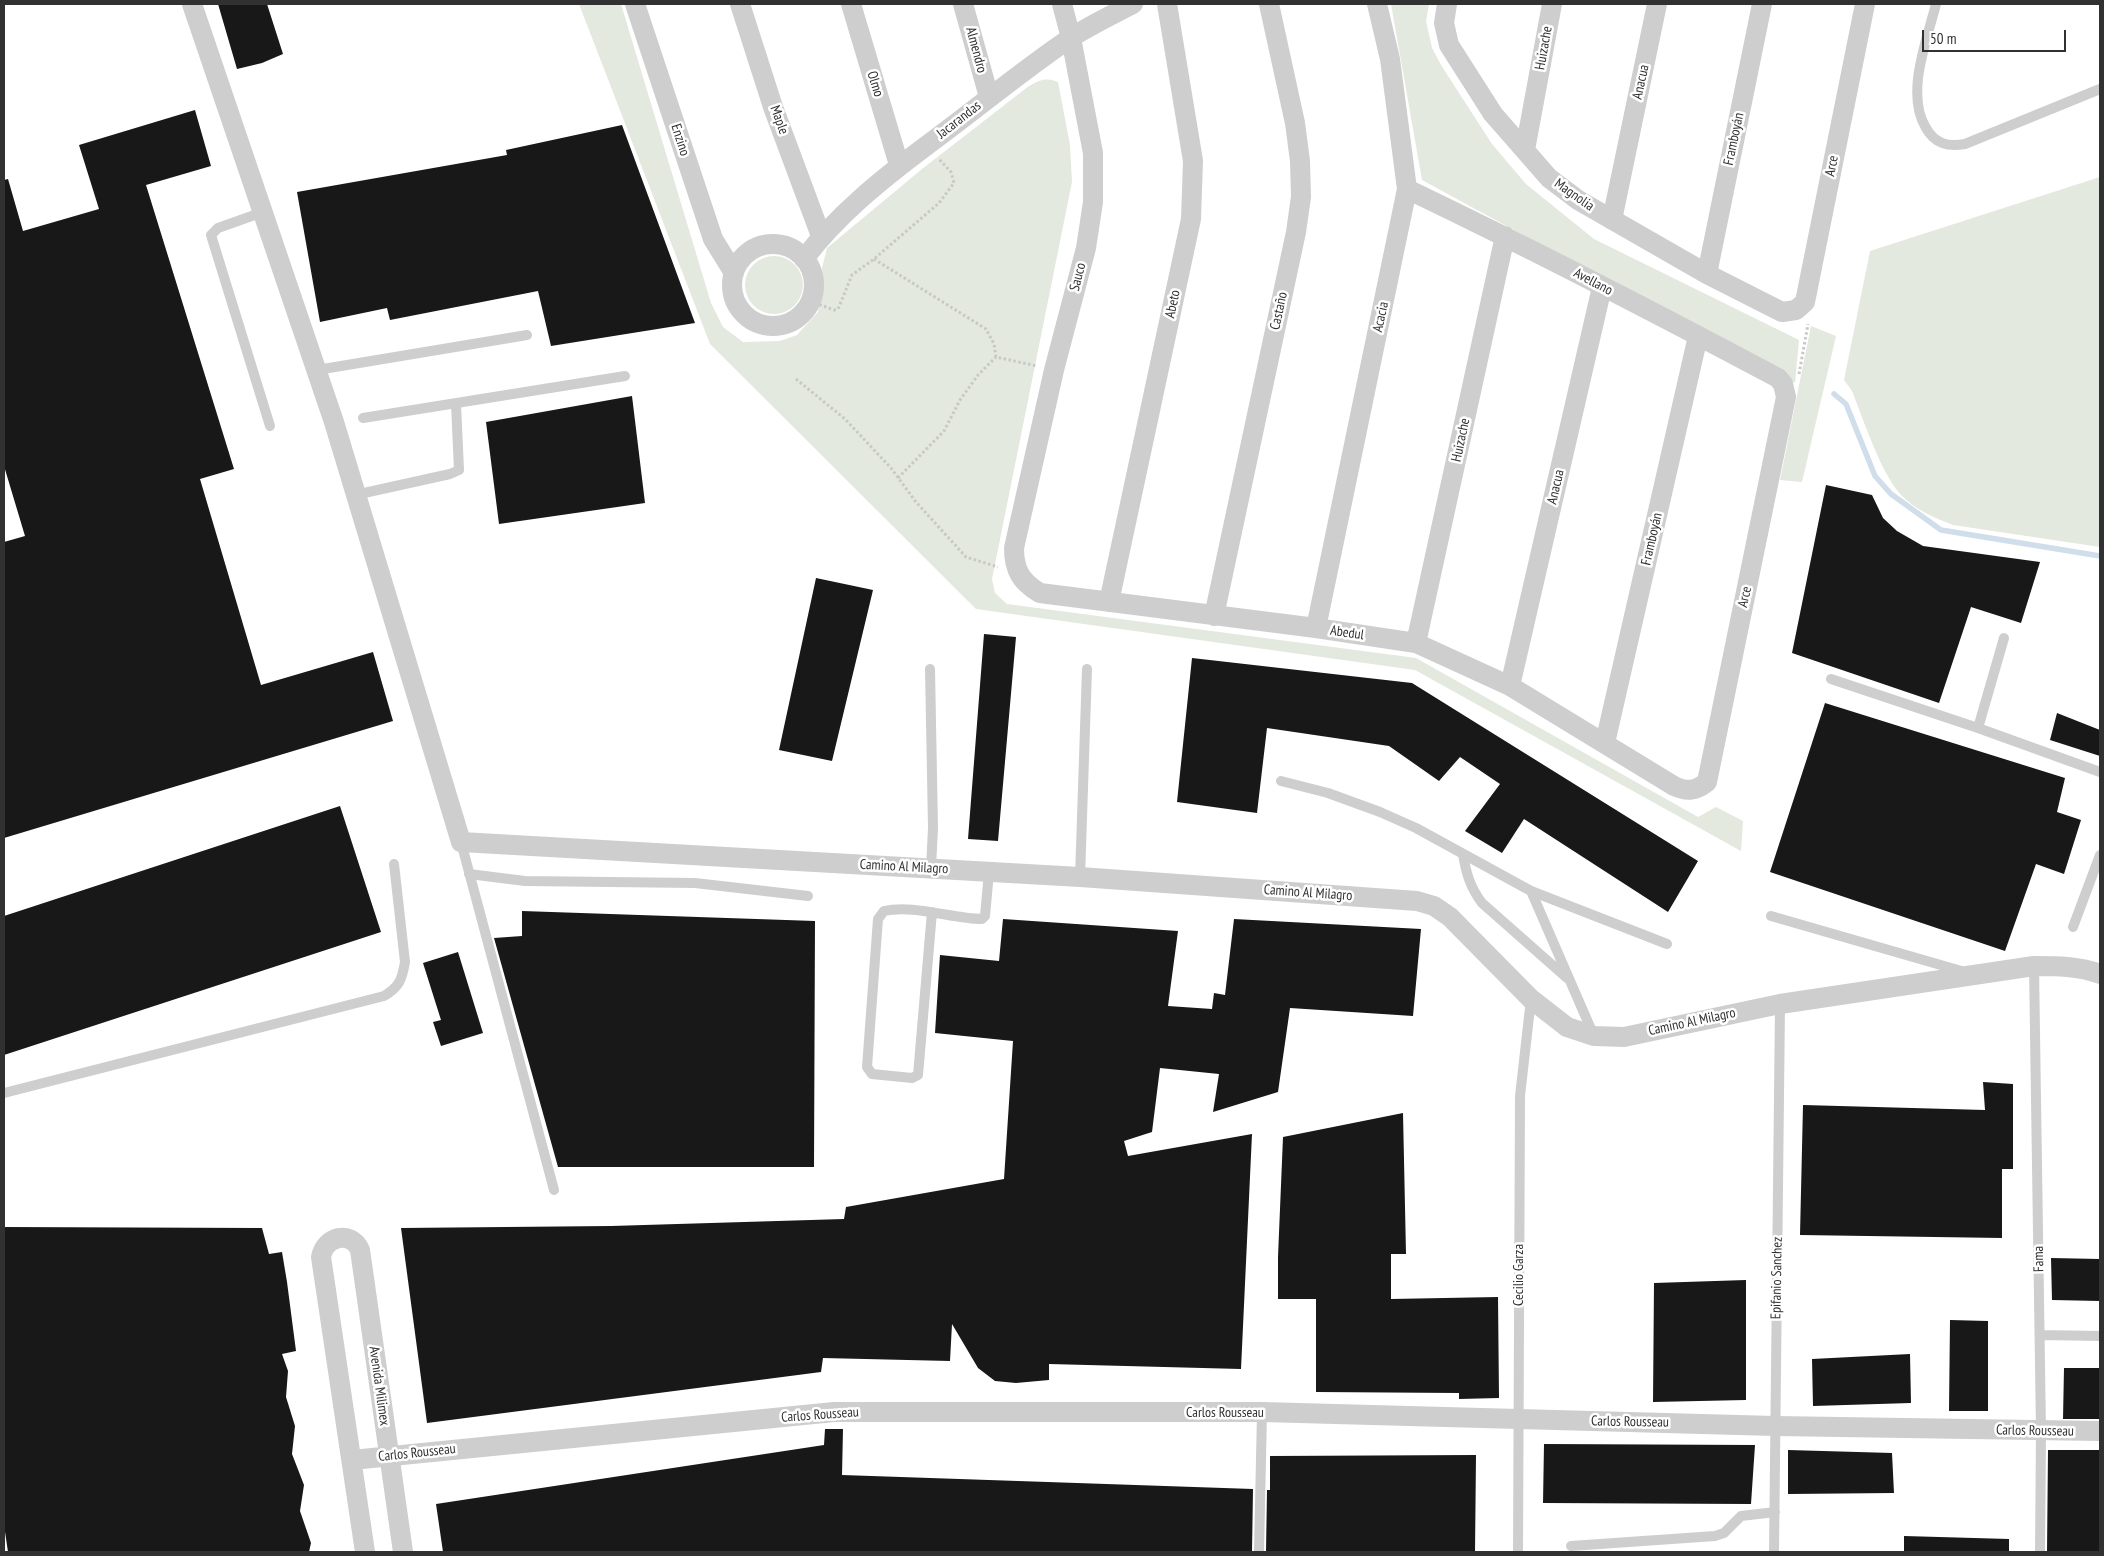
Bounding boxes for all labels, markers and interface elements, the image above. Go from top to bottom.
scale bar [1924,20,2068,52]
street label: Almendro [962,25,990,75]
street label: Huizache [1532,25,1556,71]
text: 50 m [1930,29,1956,48]
street label: Anacua [1629,63,1653,101]
street label: Olmo [863,69,887,99]
street label: Jacarandas [934,98,984,142]
street label: Maple [766,103,792,137]
street label: Framboyán [1720,111,1748,167]
street label: Enzino [667,122,693,158]
street label: Arce [1822,154,1842,178]
street label: Magnolia [1551,175,1597,215]
street label: Sauco [1066,261,1090,293]
street label: Avellano [1571,265,1615,299]
street label: Abeto [1162,288,1184,320]
street label: Castaño [1267,291,1291,331]
street label: Acacia [1370,300,1392,334]
street label: Huizache [1448,417,1474,463]
street label: Anacua [1544,468,1568,506]
street label: Framboyán [1638,511,1666,567]
street label: Arce [1735,585,1755,609]
street label: Abedul [1329,622,1365,644]
street label: Camino Al Milagro [859,856,949,878]
street label: Camino Al Milagro [1263,882,1353,904]
street label: Camino Al Milagro [1647,1005,1737,1039]
street label: Epifanio Sanchez [1768,1237,1786,1319]
street label: Cecilio Garza [1511,1244,1527,1306]
street label: Fama [2030,1246,2048,1272]
street label: Avenida Milimex [365,1345,393,1427]
street label: Carlos Rousseau [781,1404,859,1426]
street label: Carlos Rousseau [1186,1405,1264,1421]
street label: Carlos Rousseau [1591,1413,1669,1431]
street label: Carlos Rousseau [1996,1422,2074,1440]
street label: Carlos Rousseau [377,1441,457,1465]

